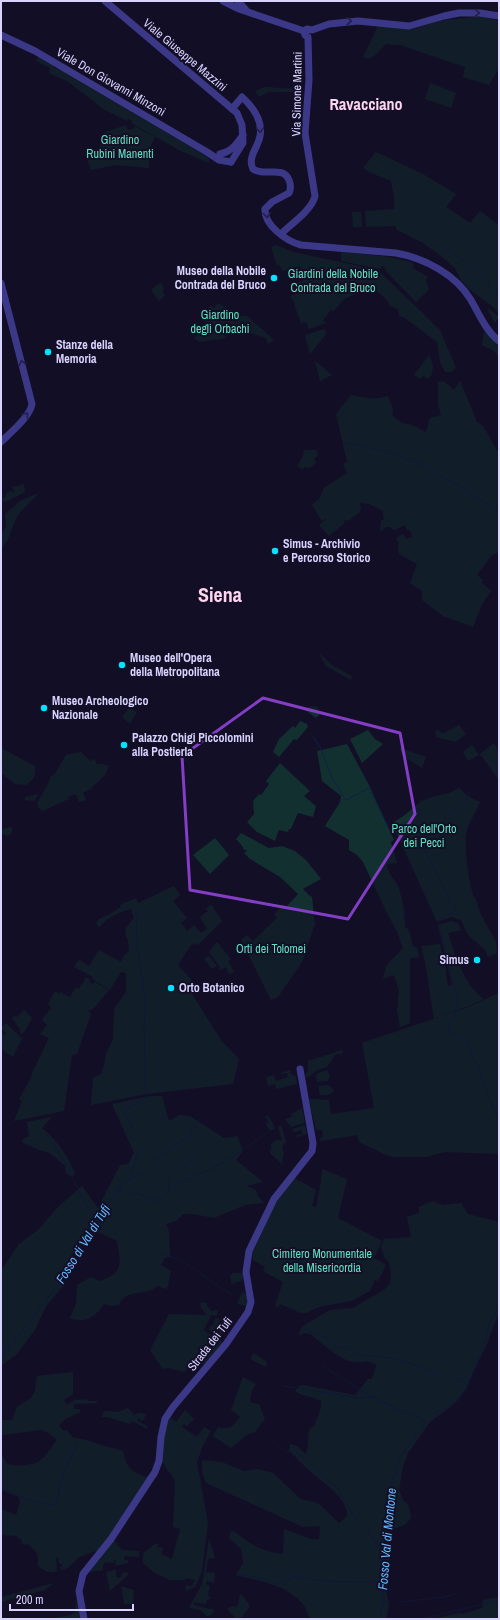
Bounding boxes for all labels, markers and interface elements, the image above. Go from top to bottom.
one-way arrow [474,9,480,17]
street label: Viale Giuseppe Mazzini [140,15,230,95]
one-way arrow [346,17,352,26]
street label: Viale Don Giovanni Minzoni [54,44,168,120]
street label: Via Simone Martini [288,52,306,136]
district label: Ravacciano [330,93,402,115]
one-way arrow [256,127,264,133]
park label: Giardino Rubini Manenti [86,132,154,162]
one-way arrow [262,211,271,218]
place label: Museo della Nobile Contrada del Bruco [175,263,267,293]
park label: Giardini della Nobile Contrada del Bruco [288,266,378,296]
marker: Museo della Nobile Contrada del Bruco [269,273,279,283]
park label: Giardino degli Orbachi [190,307,250,337]
place label: Stanze della Memoria [56,337,113,367]
marker: Stanze della Memoria [43,347,53,357]
one-way arrow [18,360,27,367]
one-way arrow [21,412,28,419]
place label: Simus - Archivio e Percorso Storico [283,536,371,566]
marker: Simus - Archivio e Percorso Storico [270,546,280,556]
district label: Siena [198,581,242,608]
place label: Museo dell'Opera della Metropolitana [130,650,220,680]
marker: Museo dell'Opera della Metropolitana [117,660,127,670]
place label: Museo Archeologico Nazionale [52,693,148,723]
marker: Museo Archeologico Nazionale [39,703,49,713]
place label: Palazzo Chigi Piccolomini alla Postierla [132,730,254,760]
marker: Palazzo Chigi Piccolomini alla Postierla [119,740,129,750]
park label: Parco dell'Orto dei Pecci [392,821,456,851]
park label: Orti dei Tolomei [236,941,306,957]
place label: Simus [439,952,470,968]
marker: Simus [472,955,482,965]
place label: Orto Botanico [179,980,245,996]
marker: Orto Botanico [166,983,176,993]
water label: Fosso di Val di Tufi [52,1201,114,1287]
park label: Cimitero Monumentale della Misericordia [272,1246,372,1276]
street label: Strada dei Tufi [184,1314,236,1374]
water label: Fosso Val di Montone [374,1487,400,1591]
scale bar [10,1586,133,1612]
text: 200 m [16,1592,43,1608]

